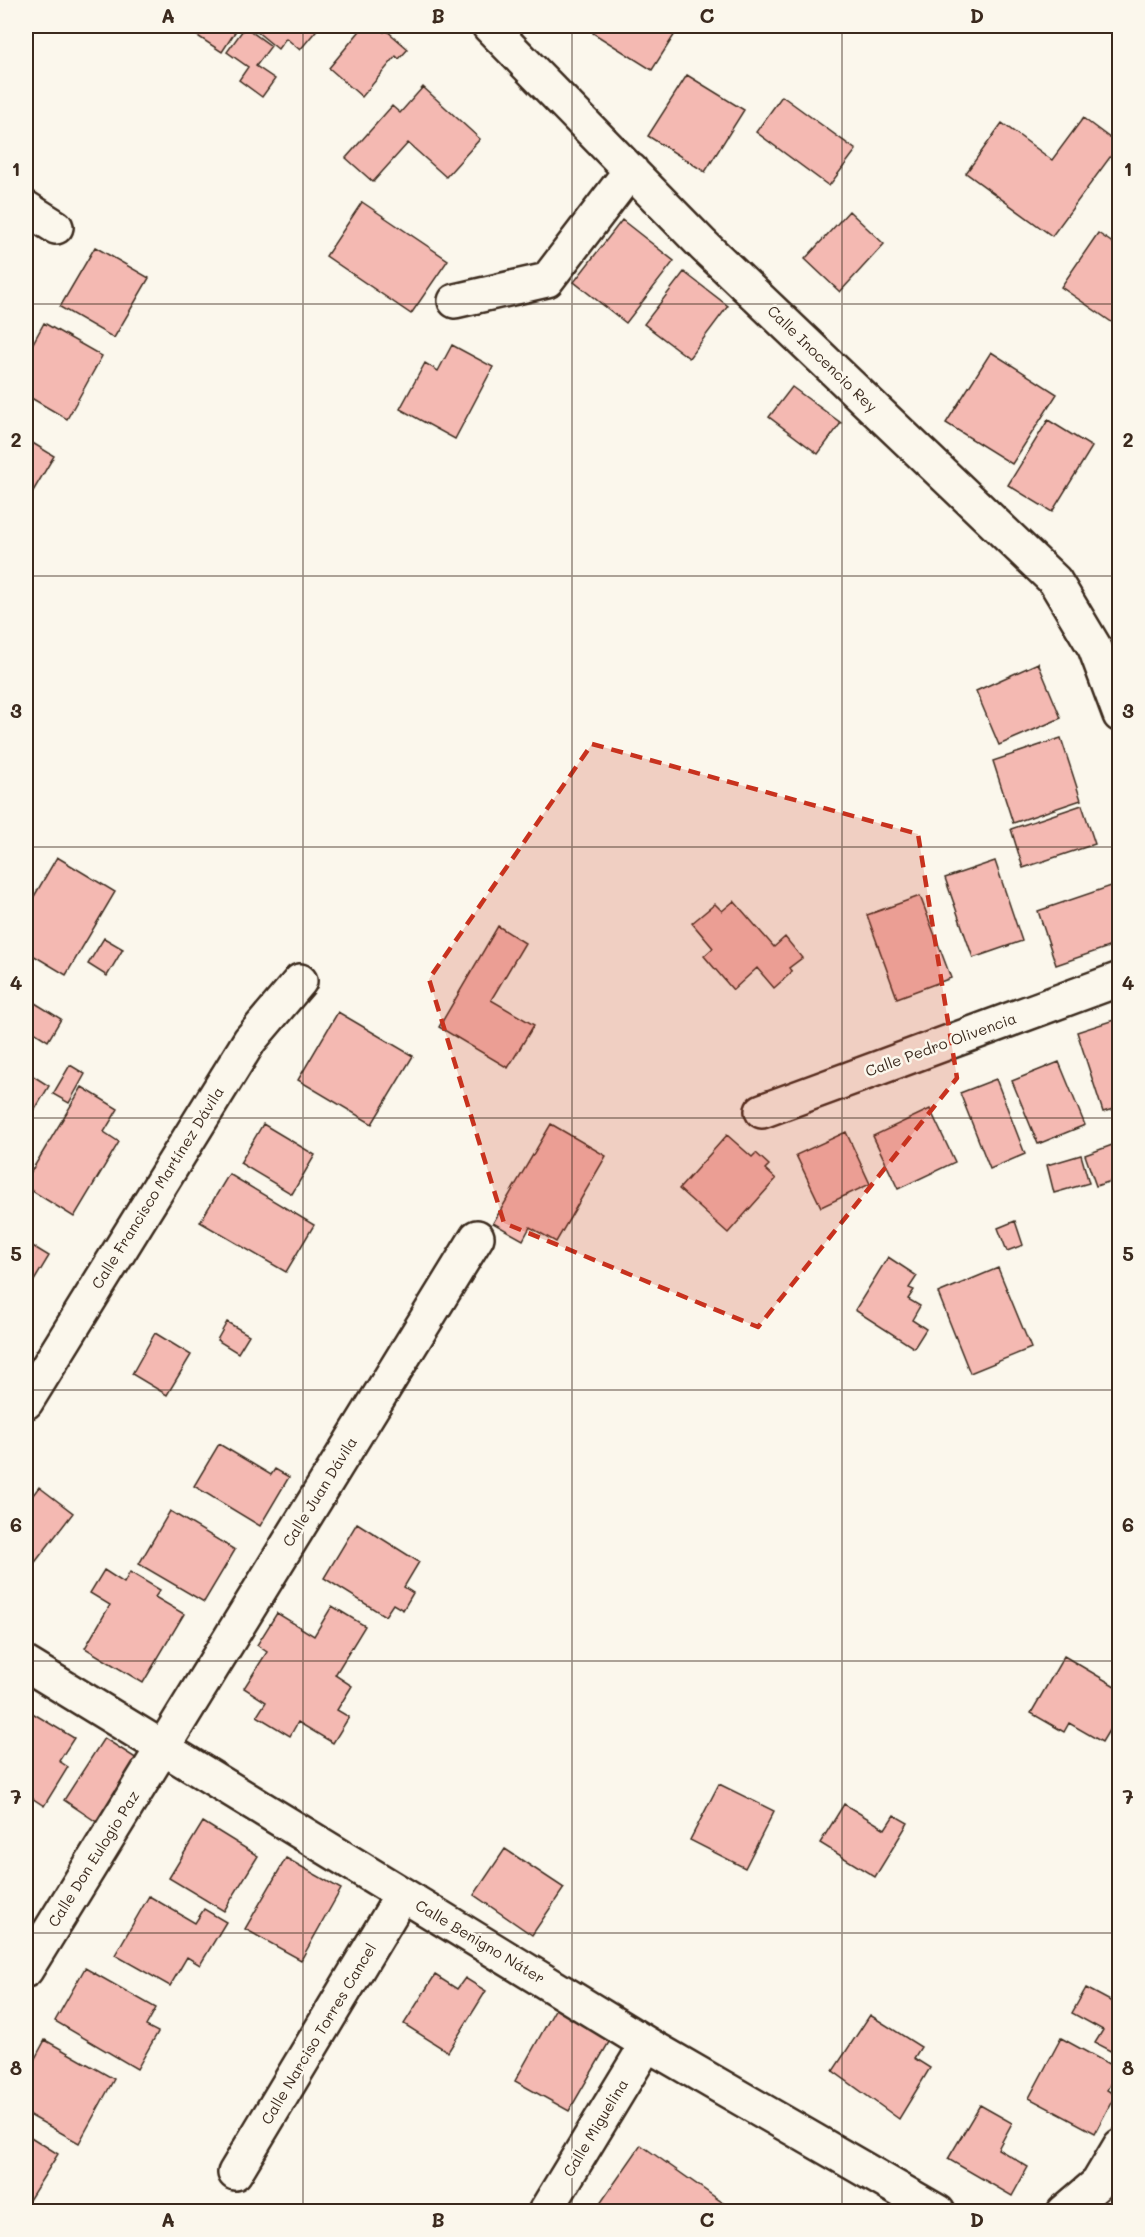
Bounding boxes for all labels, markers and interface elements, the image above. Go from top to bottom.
text: A [161,2,175,28]
text: B [431,2,445,28]
text: C [700,2,715,28]
text: D [970,2,984,28]
text: 1 [12,155,20,181]
text: 1 [1124,155,1132,181]
street label: Calle Inocencio Rey [763,300,882,416]
text: 2 [10,426,22,452]
text: 2 [1122,426,1134,452]
text: 3 [10,697,22,723]
text: 3 [1122,697,1134,723]
text: 4 [10,969,23,995]
text: 4 [1122,969,1135,995]
street label: Calle Pedro Olivencia [862,1007,1019,1081]
street label: Calle Francisco Martínez Dávila [87,1083,228,1292]
text: 5 [10,1240,22,1266]
text: 5 [1122,1240,1134,1266]
street label: Calle Juan Dávila [277,1433,361,1550]
text: 6 [10,1511,22,1537]
text: 6 [1122,1511,1134,1537]
text: 7 [10,1783,22,1809]
text: 7 [1122,1783,1134,1809]
street label: Calle Don Eulogio Paz [43,1786,143,1930]
street label: Calle Benigno Náter [412,1895,549,1988]
street label: Calle Narciso Torres Cancel [256,1939,380,2128]
text: 8 [10,2054,22,2080]
text: 8 [1122,2054,1134,2080]
street label: Calle Miguelina [558,2075,632,2180]
text: A [161,2206,175,2232]
text: B [431,2206,445,2232]
text: C [700,2206,715,2232]
text: D [970,2206,984,2232]

